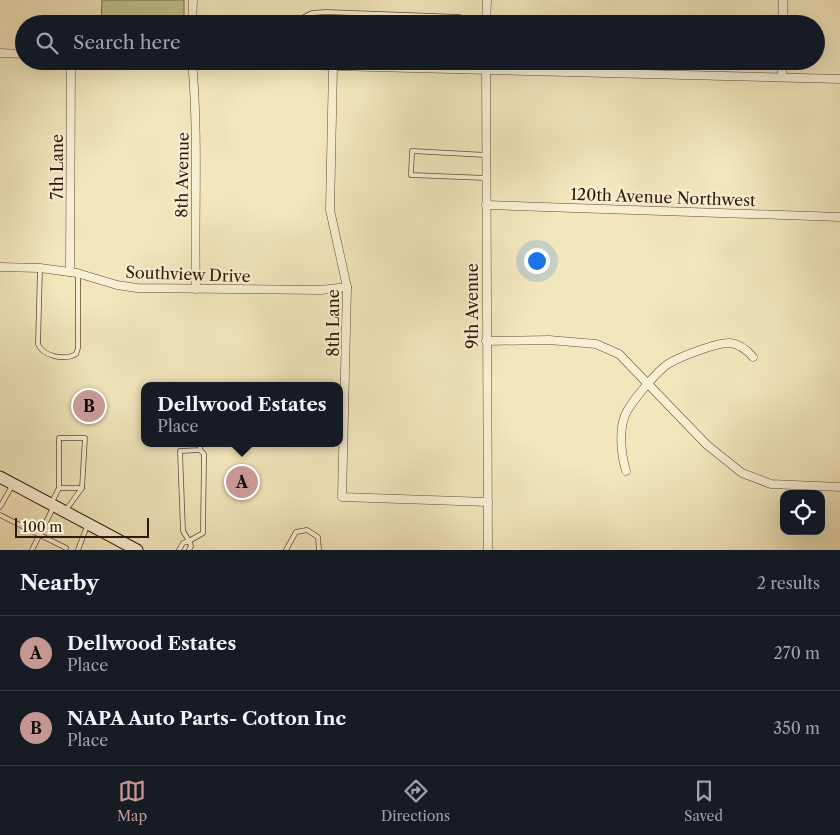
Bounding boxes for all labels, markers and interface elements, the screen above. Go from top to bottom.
search box [15,15,825,70]
icon: search [33,29,61,57]
text: Search here [73,31,181,54]
street label: 8th Avenue [171,132,193,218]
street label: 7th Lane [47,134,67,200]
street label: 120th Avenue Northwest [570,184,756,210]
your location [524,248,550,274]
street label: Southview Drive [125,262,251,286]
street label: 9th Avenue [462,263,482,349]
street label: 8th Lane [323,289,343,357]
popup [141,382,343,447]
pin: B [73,387,105,425]
text: Dellwood Estates [157,393,327,416]
text: Place [157,416,198,436]
pin: A [226,463,258,501]
map controls [780,490,825,535]
button: locate [780,490,825,535]
scale bar [15,515,149,538]
text: 100 m [22,518,62,536]
text: Nearby [20,570,99,595]
text: 2 results [757,573,820,593]
text: Dellwood Estates [67,632,236,655]
text: A [30,643,42,663]
text: 270 m [774,643,820,663]
text: Place [67,655,108,675]
text: NAPA Auto Parts- Cotton Inc [67,707,346,730]
text: B [30,718,42,738]
text: 350 m [773,718,820,738]
text: Place [67,730,108,750]
tab: Map [117,777,147,825]
tab: Directions [381,777,450,825]
tab: Saved [684,777,723,825]

